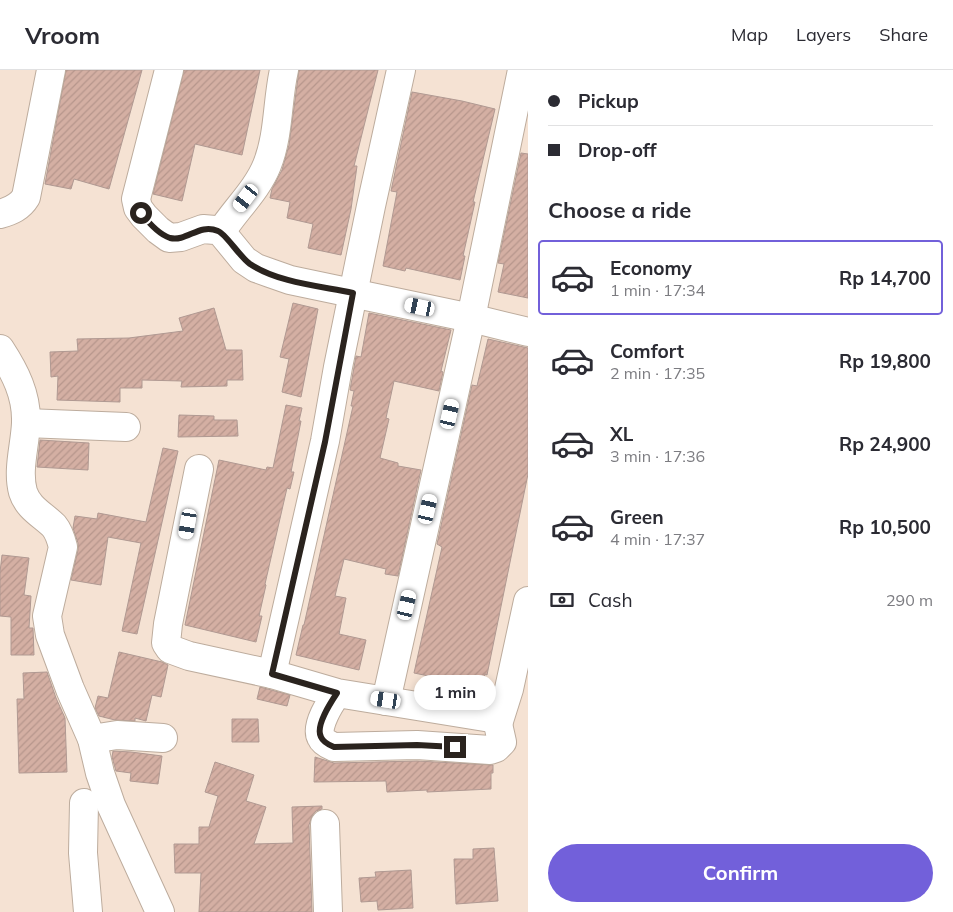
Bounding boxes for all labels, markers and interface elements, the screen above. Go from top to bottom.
text: Vroom [25,20,100,50]
text: Map [731,23,768,46]
text: Layers [796,23,851,46]
text: Share [879,23,928,46]
text: Pickup [578,89,639,113]
text: Drop-off [578,138,656,162]
car [230,182,261,214]
text: Choose a ride [548,196,691,224]
route start [130,202,152,224]
icon: car [550,255,595,300]
text: Economy [610,256,692,280]
text: Rp 14,700 [839,266,931,290]
text: 1 min · 17:34 [610,280,705,300]
car [403,297,436,317]
icon: car [550,338,595,383]
text: Comfort [610,339,684,363]
text: Rp 19,800 [839,349,931,373]
text: 2 min · 17:35 [610,363,705,383]
car [439,398,460,430]
icon: car [550,421,595,466]
text: XL [610,422,633,446]
text: Rp 24,900 [839,432,931,456]
text: 3 min · 17:36 [610,446,705,466]
car [417,493,438,525]
icon: car [550,504,595,549]
text: Green [610,505,664,529]
car [178,508,197,540]
text: Rp 10,500 [839,515,931,539]
text: 4 min · 17:37 [610,529,705,549]
icon: cash [548,586,576,614]
text: Cash [588,588,633,612]
car [396,589,417,621]
text: 290 m [886,590,933,610]
callout: 1 min [414,674,496,710]
text: 1 min [434,682,476,702]
car [370,690,401,710]
route end [444,736,466,758]
button: Confirm [548,844,933,902]

